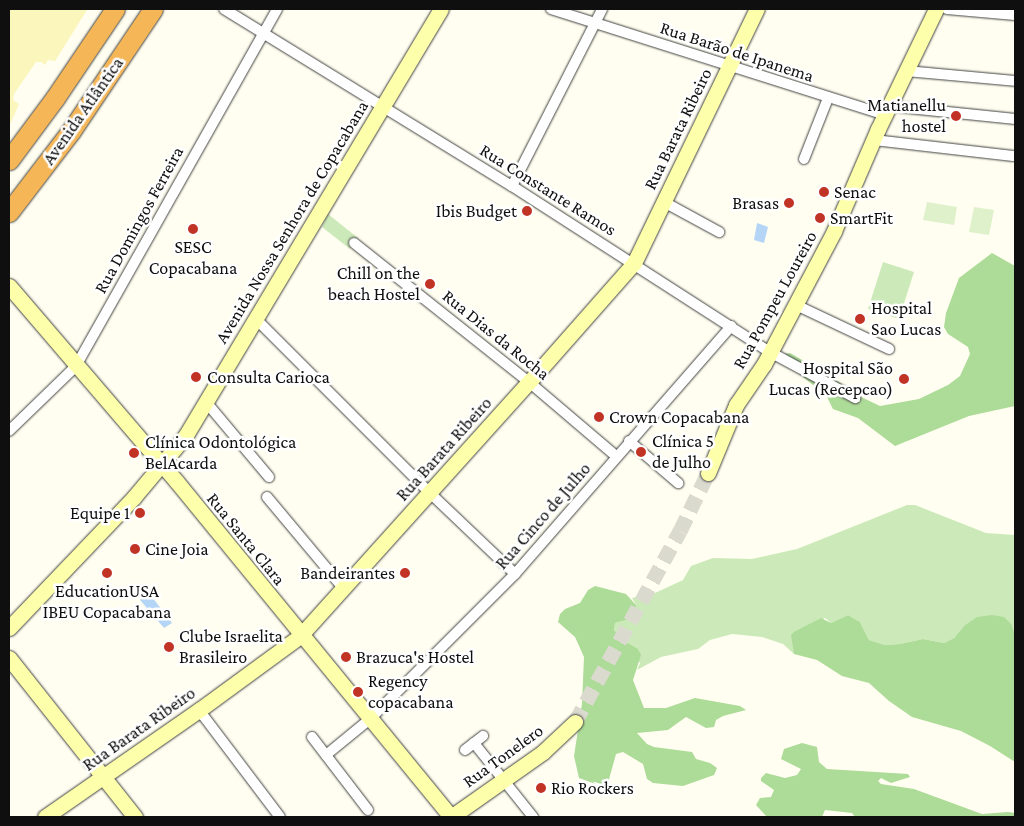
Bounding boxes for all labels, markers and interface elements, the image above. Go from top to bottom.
street label: Rua Barão de Ipanema [657,17,817,87]
street label: Avenida Atlântica [38,53,128,169]
street label: Rua Barata Ribeiro [639,65,717,193]
place label: Matianellu hostel [867,95,946,138]
street label: Avenida Nossa Senhora de Copacabana [211,97,373,347]
marker: Matianellu hostel [950,110,962,122]
street label: Rua Constante Ramos [476,139,620,241]
street label: Rua Domingos Ferreira [90,143,188,297]
place label: Senac [834,181,876,203]
marker: Senac [818,186,830,198]
place label: Brasas [732,192,779,214]
marker: Brasas [783,197,795,209]
place label: Ibis Budget [436,200,517,222]
marker: Ibis Budget [521,205,533,217]
place label: SmartFit [830,207,893,229]
marker: SmartFit [814,212,826,224]
marker: SESC Copacabana [187,223,199,235]
street label: Rua Pompeu Loureiro [728,227,822,373]
place label: SESC Copacabana [149,237,237,280]
place label: Chill on the beach Hostel [328,263,420,306]
marker: Chill on the beach Hostel [424,278,436,290]
street label: Rua Dias da Rocha [438,285,554,385]
place label: Hospital Sao Lucas [871,298,941,340]
marker: Hospital Sao Lucas [853,312,867,326]
place label: Hospital São Lucas (Recepcao) [769,358,893,400]
place label: Consulta Carioca [207,366,330,388]
marker: Consulta Carioca [189,370,203,384]
marker: Hospital São Lucas (Recepcao) [897,372,911,386]
street label: Rua Barata Ribeiro [392,392,496,506]
place label: Crown Copacabana [609,406,749,428]
marker: Crown Copacabana [593,411,605,423]
place label: Clínica 5 de Julho [652,431,714,474]
place label: Clínica Odontológica BelAcarda [145,432,296,474]
marker: Clínica 5 de Julho [634,445,648,459]
marker: Clínica Odontológica BelAcarda [127,446,141,460]
street label: Rua Cinco de Julho [491,458,595,574]
street label: Rua Santa Clara [202,488,290,590]
place label: Equipe 1 [70,502,130,524]
marker: Equipe 1 [134,507,146,519]
place label: Cine Joia [145,538,209,560]
marker: Cine Joia [129,543,141,555]
place label: Bandeirantes [300,562,395,584]
marker: EducationUSA IBEU Copacabana [101,567,113,579]
marker: Bandeirantes [399,567,411,579]
place label: EducationUSA IBEU Copacabana [43,581,171,624]
place label: Clube Israelita Brasileiro [179,626,283,669]
marker: Clube Israelita Brasileiro [163,641,175,653]
place label: Brazuca's Hostel [356,646,474,668]
marker: Brazuca's Hostel [340,651,352,663]
place label: Regency copacabana [368,671,453,714]
street label: Rua Barata Ribeiro [78,682,200,776]
marker: Regency copacabana [352,686,364,698]
street label: Rua Tonelero [459,720,547,792]
place label: Rio Rockers [551,777,634,799]
marker: Rio Rockers [535,782,547,794]

